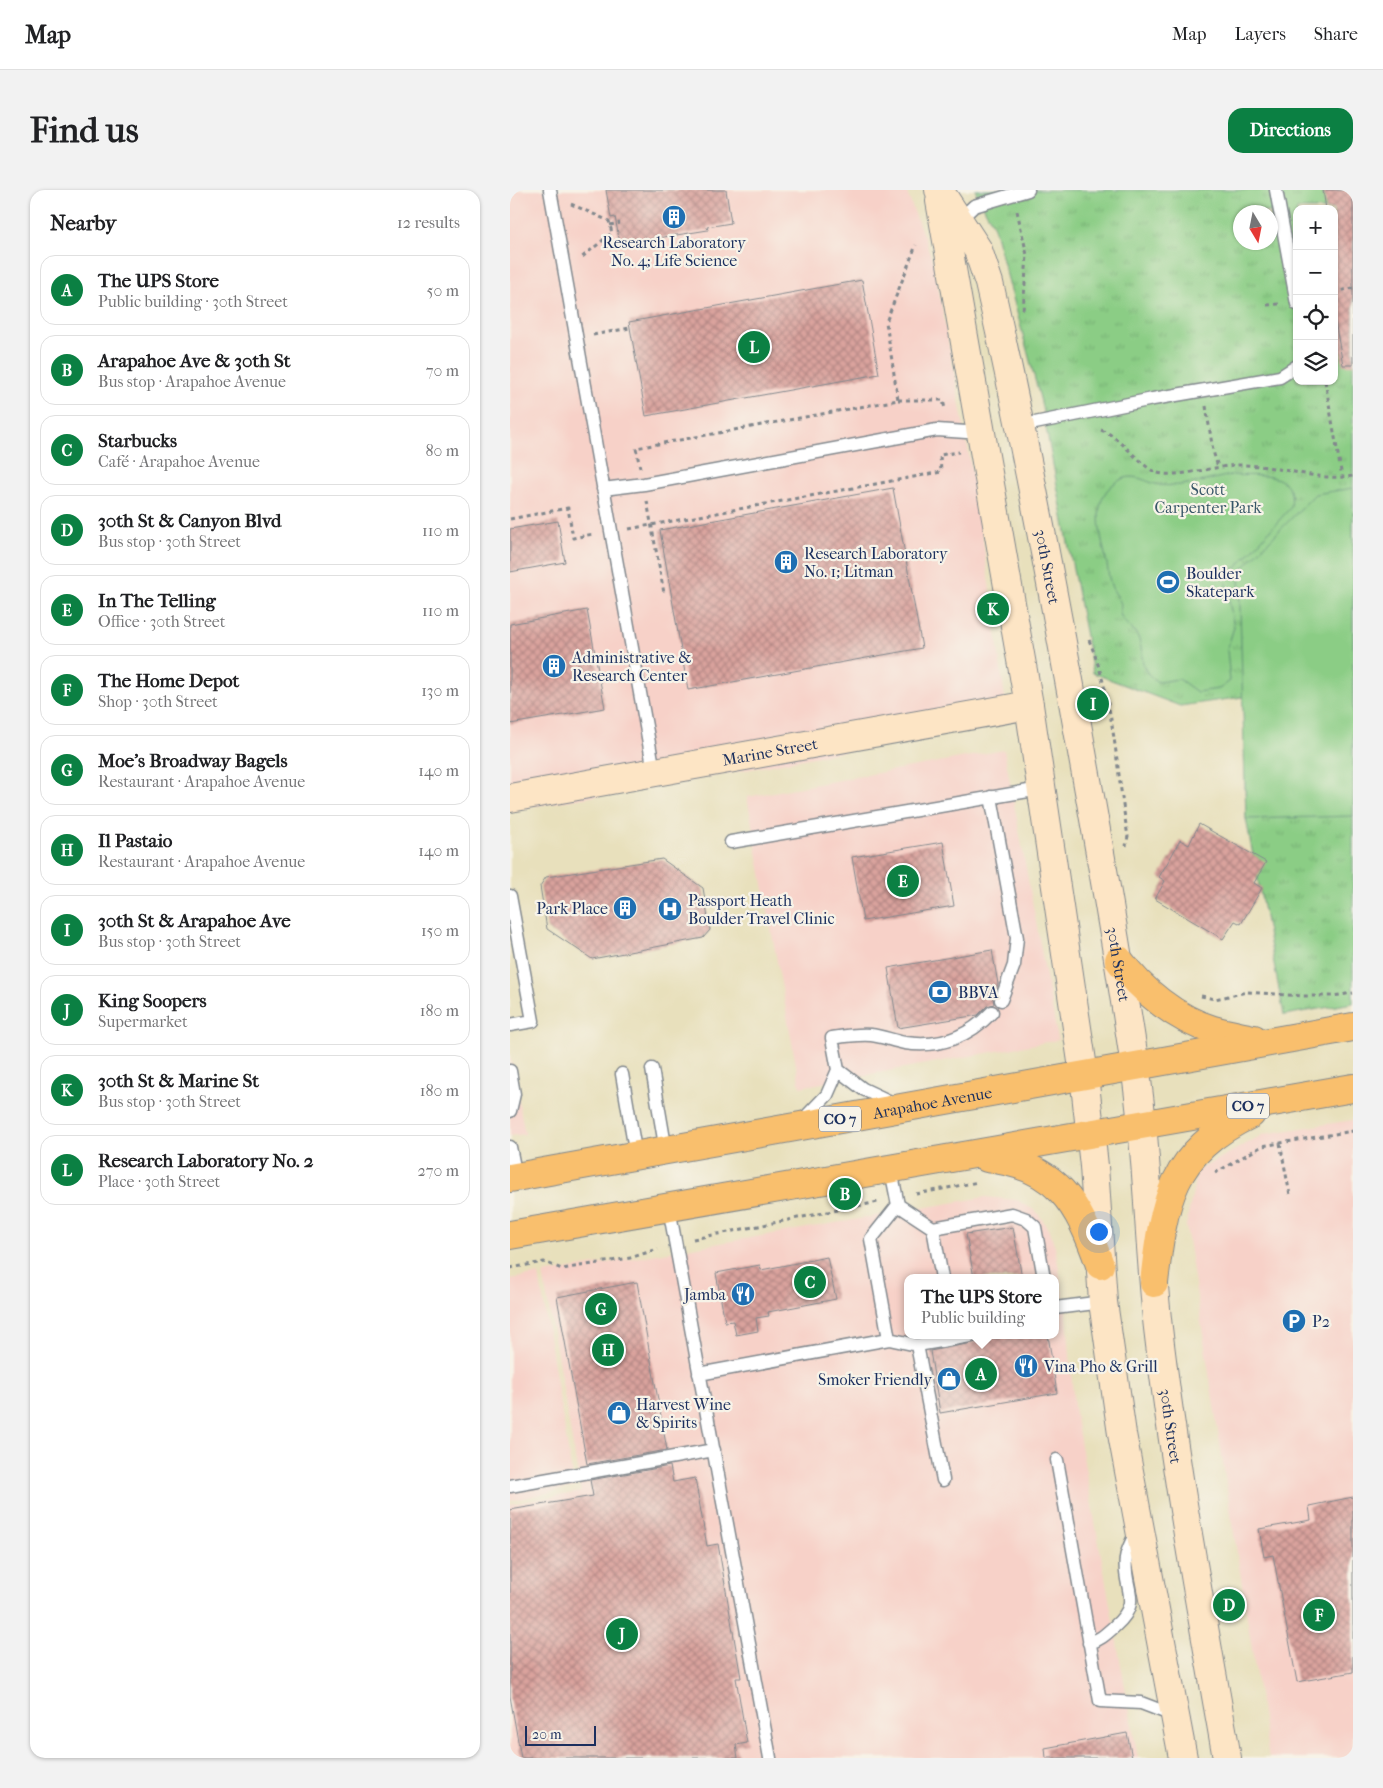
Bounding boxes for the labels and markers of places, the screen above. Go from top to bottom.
building icon: Research Laboratory No. 4; Life Science [661,204,687,230]
place label: Research Laboratory No. 4; Life Science [602,233,746,270]
pin: L [738,328,770,366]
place label: Research Laboratory No. 1; Litman [804,544,948,581]
building icon: Research Laboratory No. 1; Litman [773,549,799,575]
place label: Boulder Skatepark [1186,564,1255,601]
sports icon: Boulder Skatepark [1155,569,1181,595]
pin: K [977,590,1009,628]
place label: Administrative & Research Center [571,648,691,685]
building icon: Administrative & Research Center [541,653,567,679]
pin: I [1077,685,1109,723]
pin: E [887,862,919,900]
place label: Passport Heath Boulder Travel Clinic [688,891,835,928]
building icon: Park Place [612,895,638,921]
hospital icon: Passport Heath Boulder Travel Clinic [657,896,683,922]
place label: Park Place [536,899,608,918]
bank icon: BBVA [927,979,953,1005]
place label: BBVA [958,983,999,1002]
pin: B [829,1175,861,1213]
pin: C [794,1263,826,1301]
restaurant icon: Jamba [730,1281,756,1307]
place label: Jamba [682,1285,727,1304]
pin: G [585,1290,617,1328]
parking icon: P2 [1281,1308,1307,1334]
place label: P2 [1312,1312,1330,1331]
pin: H [592,1331,624,1369]
restaurant icon: Vina Pho & Grill [1013,1353,1039,1379]
pin: A [965,1355,997,1393]
place label: Vina Pho & Grill [1043,1357,1158,1376]
shop icon: Smoker Friendly [936,1366,962,1392]
place label: Smoker Friendly [818,1370,932,1389]
place label: Harvest Wine & Spirits [636,1395,731,1432]
shop icon: Harvest Wine & Spirits [606,1400,632,1426]
pin: D [1213,1586,1245,1624]
pin: F [1303,1596,1335,1634]
pin: J [606,1615,638,1653]

